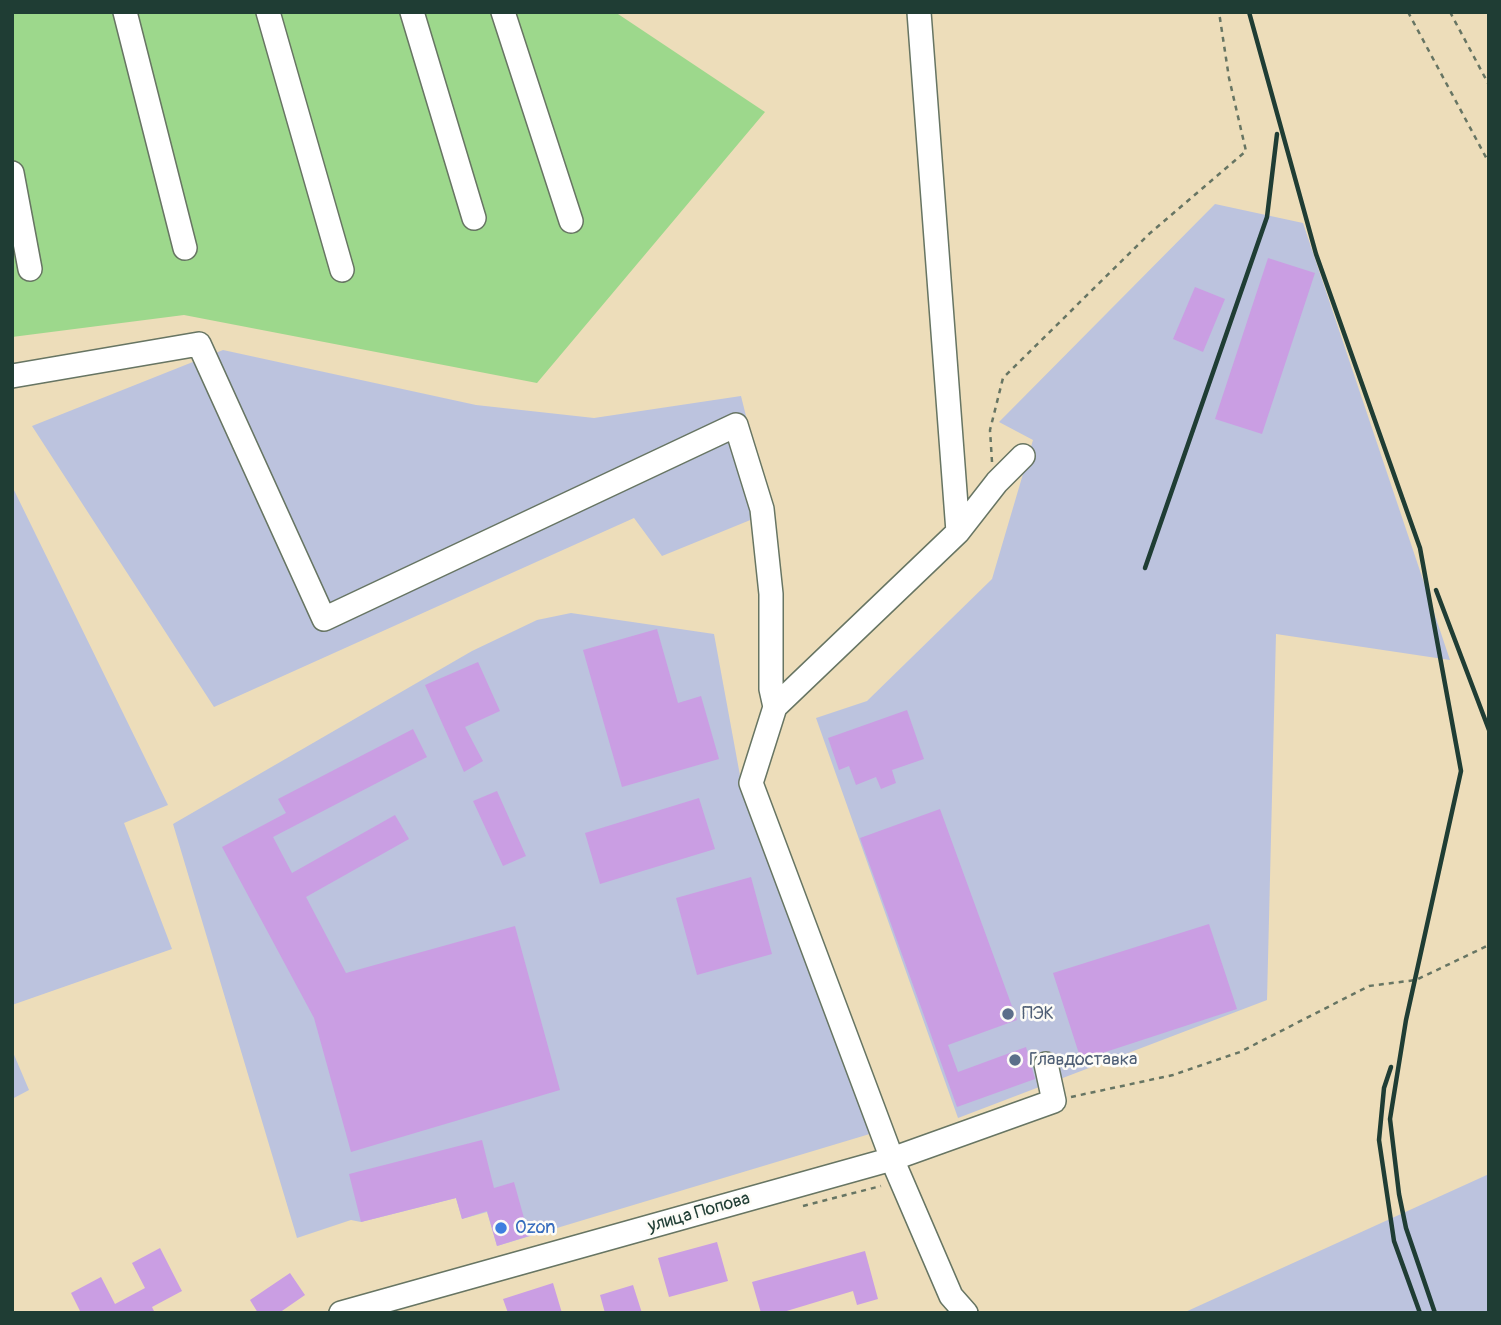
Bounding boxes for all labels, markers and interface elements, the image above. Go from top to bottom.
place label: ПЭК [1022,1003,1054,1025]
marker: ПЭК [1000,1006,1016,1022]
place label: Главдоставка [1029,1049,1137,1071]
marker: Главдоставка [1007,1052,1023,1068]
street label: улица Попова [645,1188,753,1238]
place label: Ozon [515,1217,555,1239]
marker: Ozon [493,1220,509,1236]

